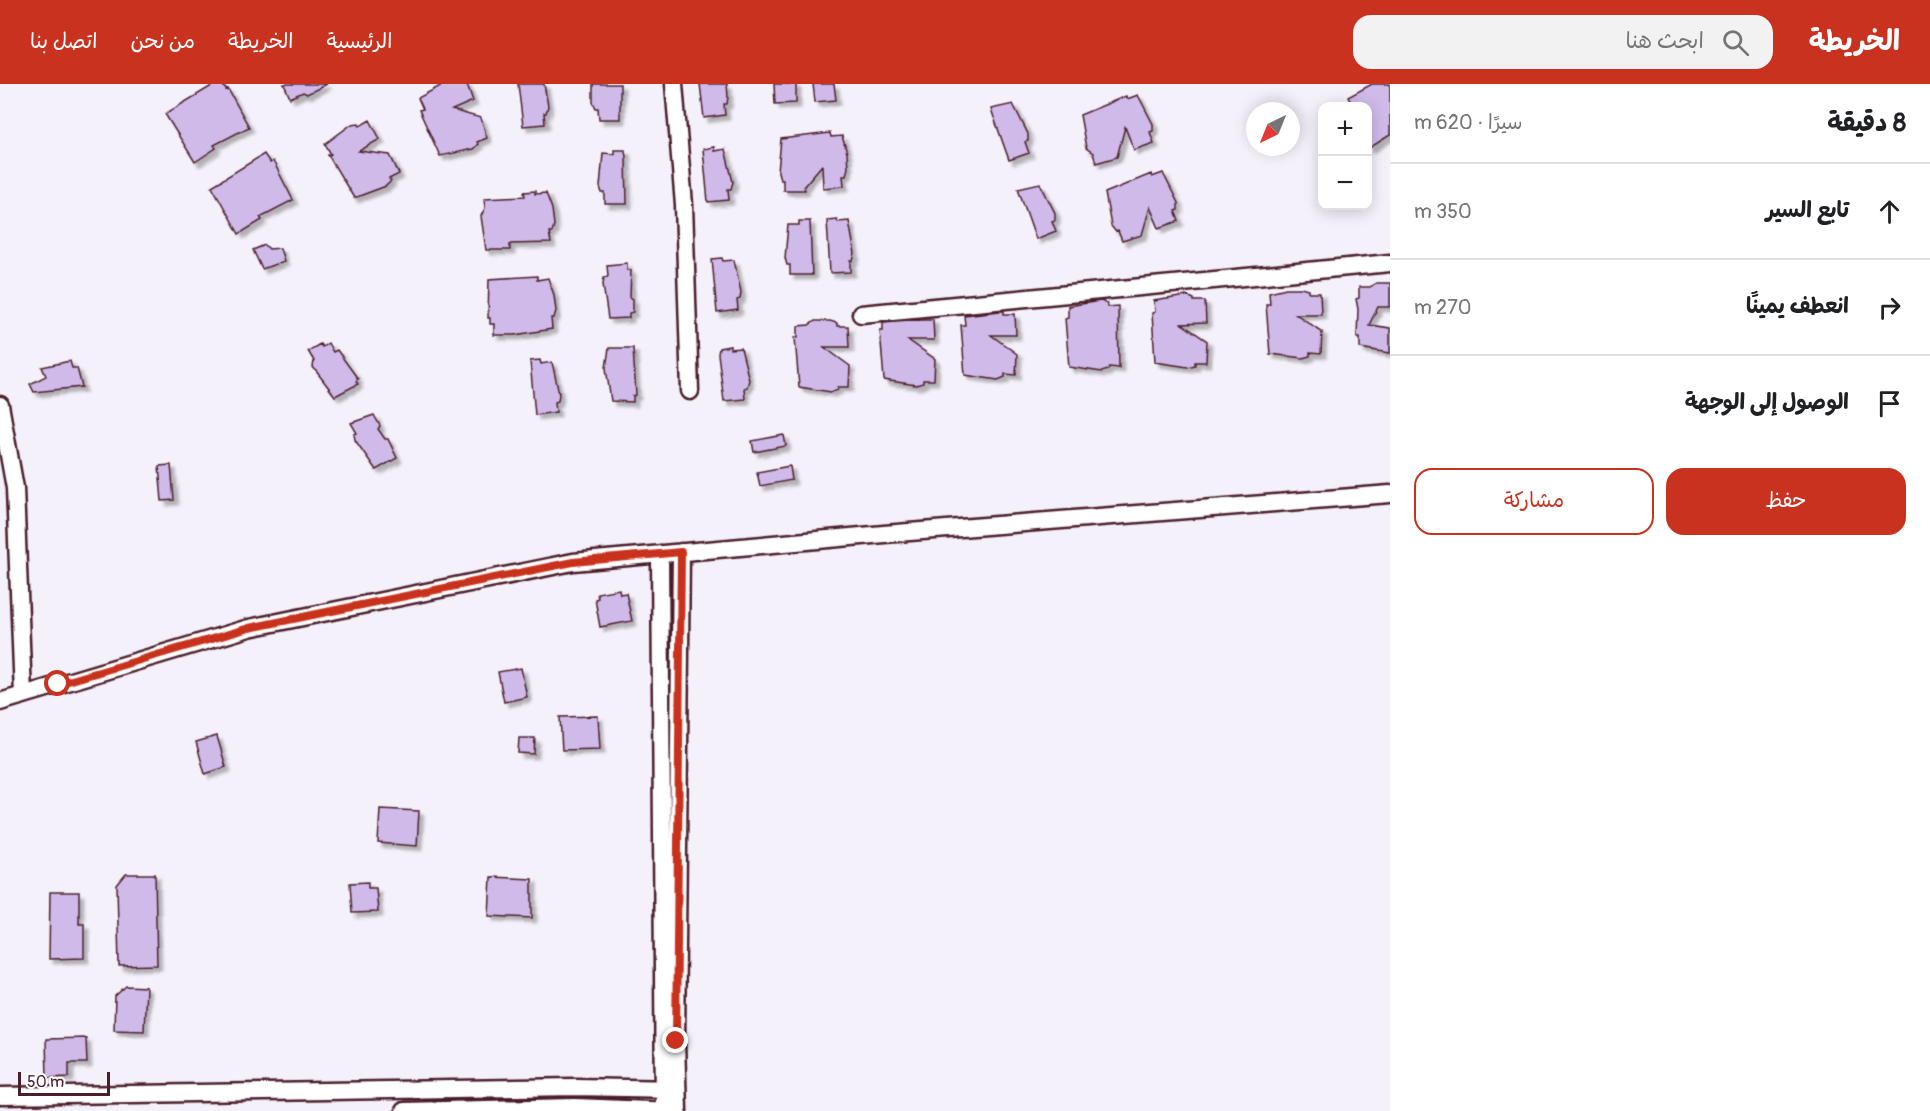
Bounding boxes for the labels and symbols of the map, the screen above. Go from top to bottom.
north arrow [1246,102,1300,156]
route start [44,670,70,696]
route end [662,1027,688,1053]
scale bar [18,1069,110,1096]

